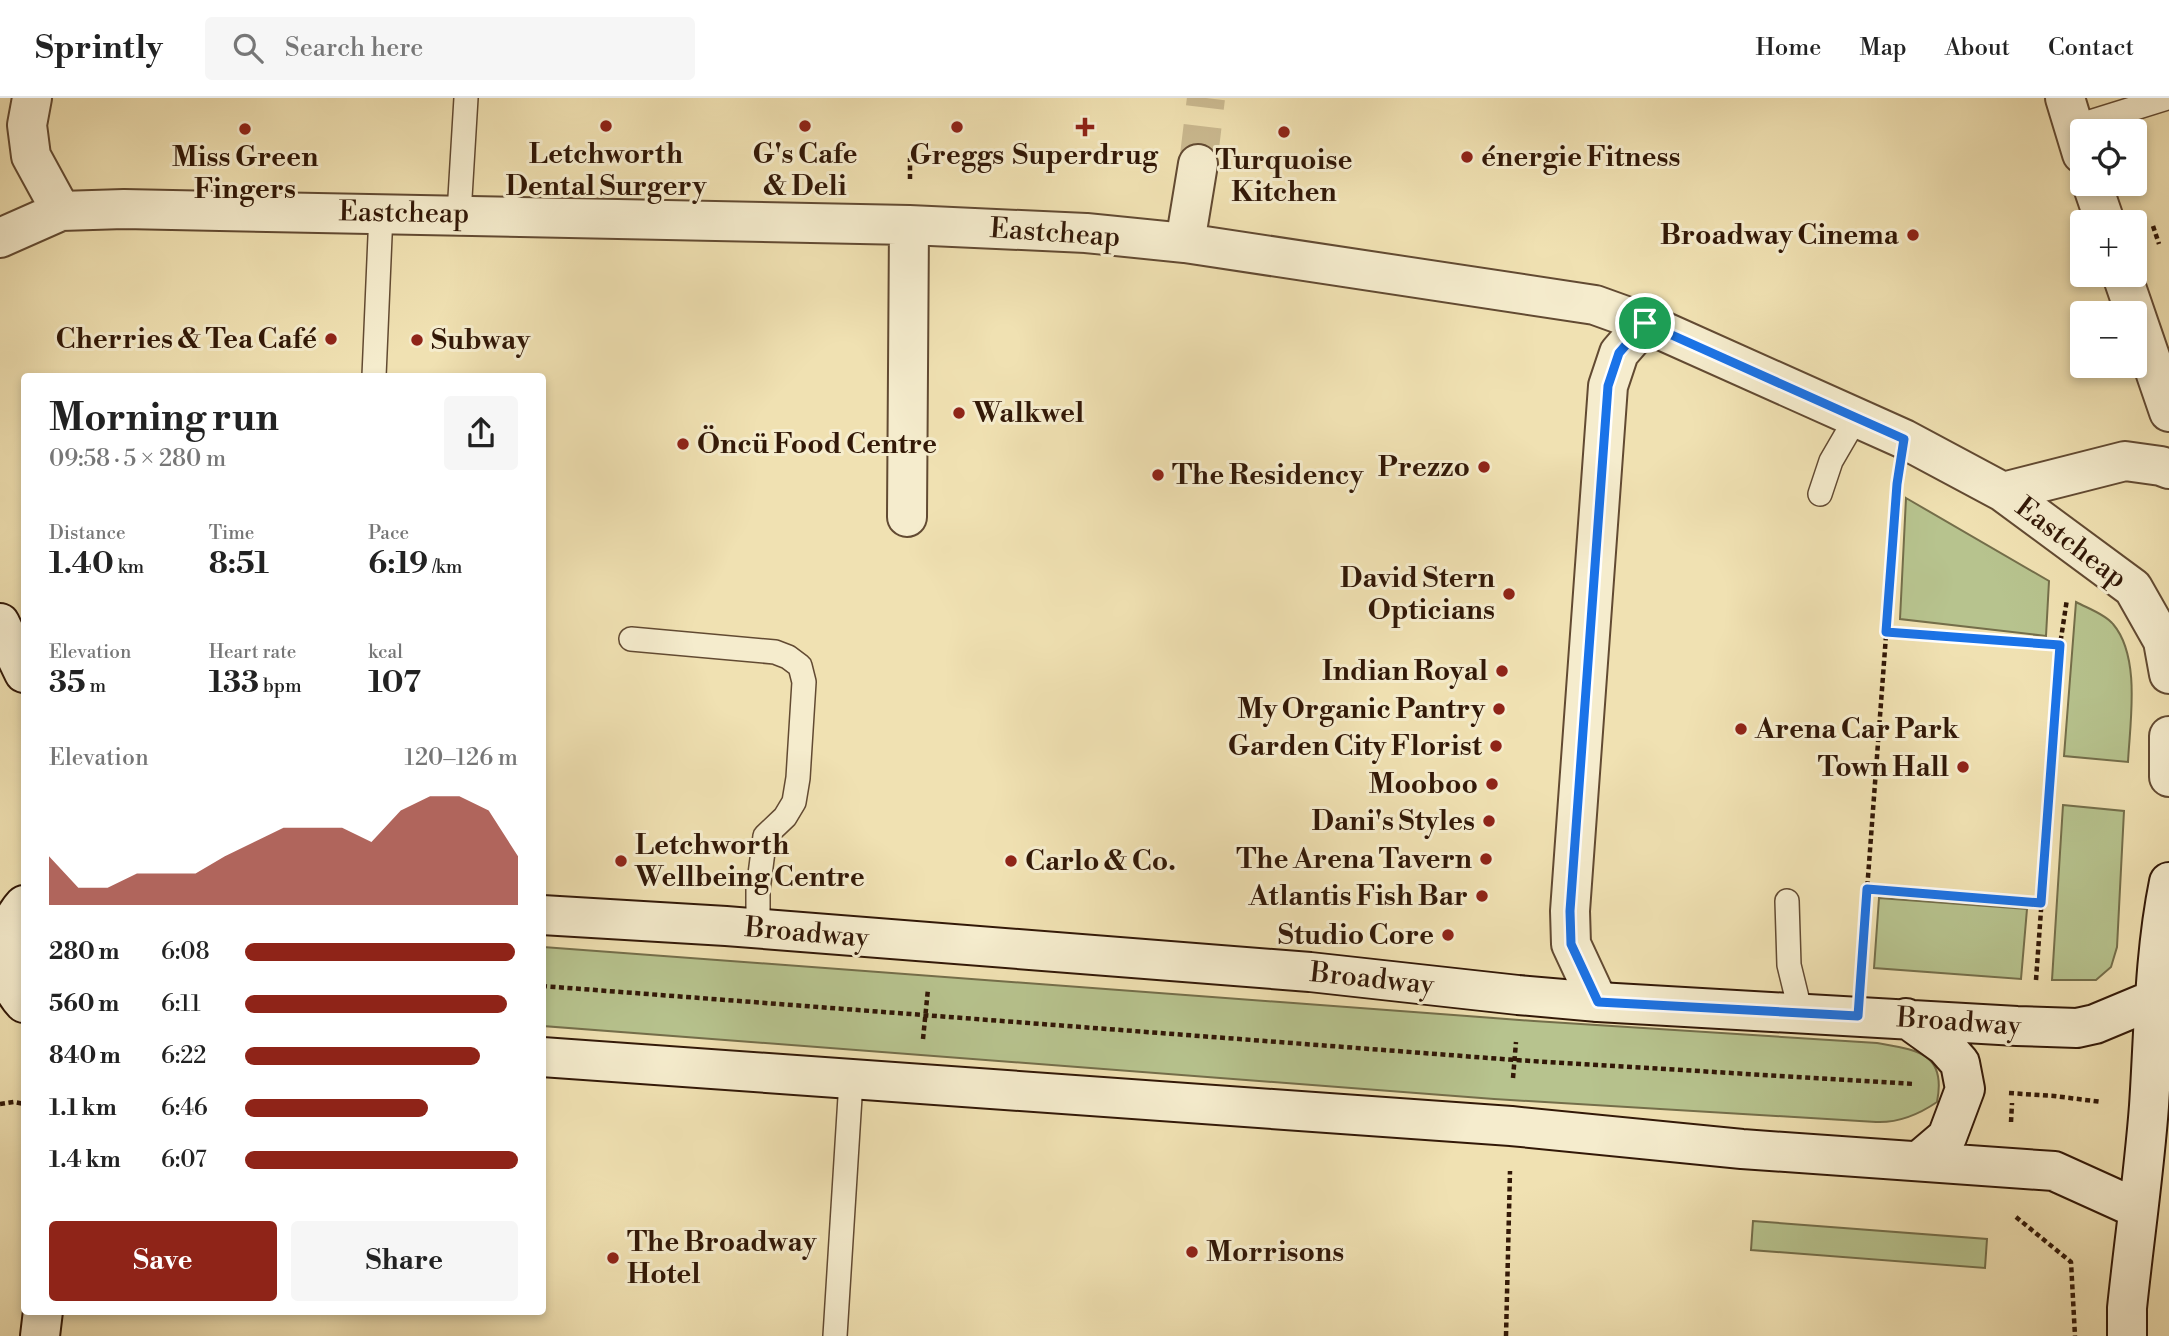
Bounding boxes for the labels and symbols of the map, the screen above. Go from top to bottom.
marker: Letchworth Dental Surgery [598,118,614,134]
marker: G's Cafe & Deli [797,118,813,134]
marker: Greggs [949,119,965,135]
marker: Superdrug [1077,119,1093,135]
marker: Miss Green Fingers [237,121,253,137]
marker: Turquoise Kitchen [1276,124,1292,140]
place label: Letchworth Dental Surgery [505,137,708,204]
place label: G's Cafe & Deli [753,137,857,204]
place label: Greggs [910,138,1004,173]
place label: Superdrug [1012,138,1159,173]
place label: Miss Green Fingers [172,140,318,207]
place label: énergie Fitness [1481,140,1680,175]
place label: Turquoise Kitchen [1216,143,1352,210]
marker: énergie Fitness [1459,149,1475,165]
street label: Eastcheap [338,194,470,232]
street label: Eastcheap [989,211,1121,255]
place label: Broadway Cinema [1660,218,1900,253]
marker: Broadway Cinema [1905,227,1921,243]
pin [1615,293,1675,353]
place label: Cherries & Tea Café [56,322,317,357]
place label: Subway [431,323,531,358]
marker: Cherries & Tea Café [323,331,339,347]
marker: Subway [409,332,425,348]
place label: Walkwel [972,396,1084,431]
marker: Walkwel [951,405,967,421]
place label: Öncü Food Centre [697,425,937,462]
marker: Öncü Food Centre [675,436,691,452]
place label: Prezzo [1378,450,1470,485]
place label: The Residency [1172,458,1364,493]
marker: Prezzo [1476,459,1492,475]
marker: The Residency [1150,467,1166,483]
street label: Eastcheap [2008,490,2134,596]
place label: David Stern Opticians [1340,561,1495,628]
marker: David Stern Opticians [1501,586,1517,602]
place label: Indian Royal [1322,654,1488,689]
marker: Indian Royal [1494,663,1510,679]
place label: My Organic Pantry [1237,692,1486,727]
marker: My Organic Pantry [1491,701,1507,717]
place label: Arena Car Park [1754,712,1960,747]
marker: Arena Car Park [1733,721,1749,737]
place label: Garden City Florist [1228,729,1483,764]
marker: Garden City Florist [1488,738,1504,754]
place label: Town Hall [1818,750,1949,785]
marker: Town Hall [1955,759,1971,775]
place label: Mooboo [1368,767,1478,802]
marker: Mooboo [1484,776,1500,792]
place label: Dani's Styles [1312,804,1475,839]
marker: Dani's Styles [1481,813,1497,829]
place label: Letchworth Wellbeing Centre [634,828,865,895]
place label: The Arena Tavern [1236,842,1472,877]
place label: Carlo & Co. [1025,844,1176,879]
marker: The Arena Tavern [1478,851,1494,867]
marker: Letchworth Wellbeing Centre [613,853,629,869]
marker: Carlo & Co. [1003,853,1019,869]
place label: Atlantis Fish Bar [1247,879,1468,914]
marker: Atlantis Fish Bar [1474,888,1490,904]
street label: Broadway [742,910,871,956]
place label: Studio Core [1278,918,1434,953]
marker: Studio Core [1440,927,1456,943]
street label: Broadway [1307,955,1436,1003]
street label: Broadway [1895,1000,2023,1044]
place label: The Broadway Hotel [627,1225,818,1292]
place label: Morrisons [1206,1235,1344,1270]
marker: Morrisons [1184,1244,1200,1260]
marker: The Broadway Hotel [605,1250,621,1266]

